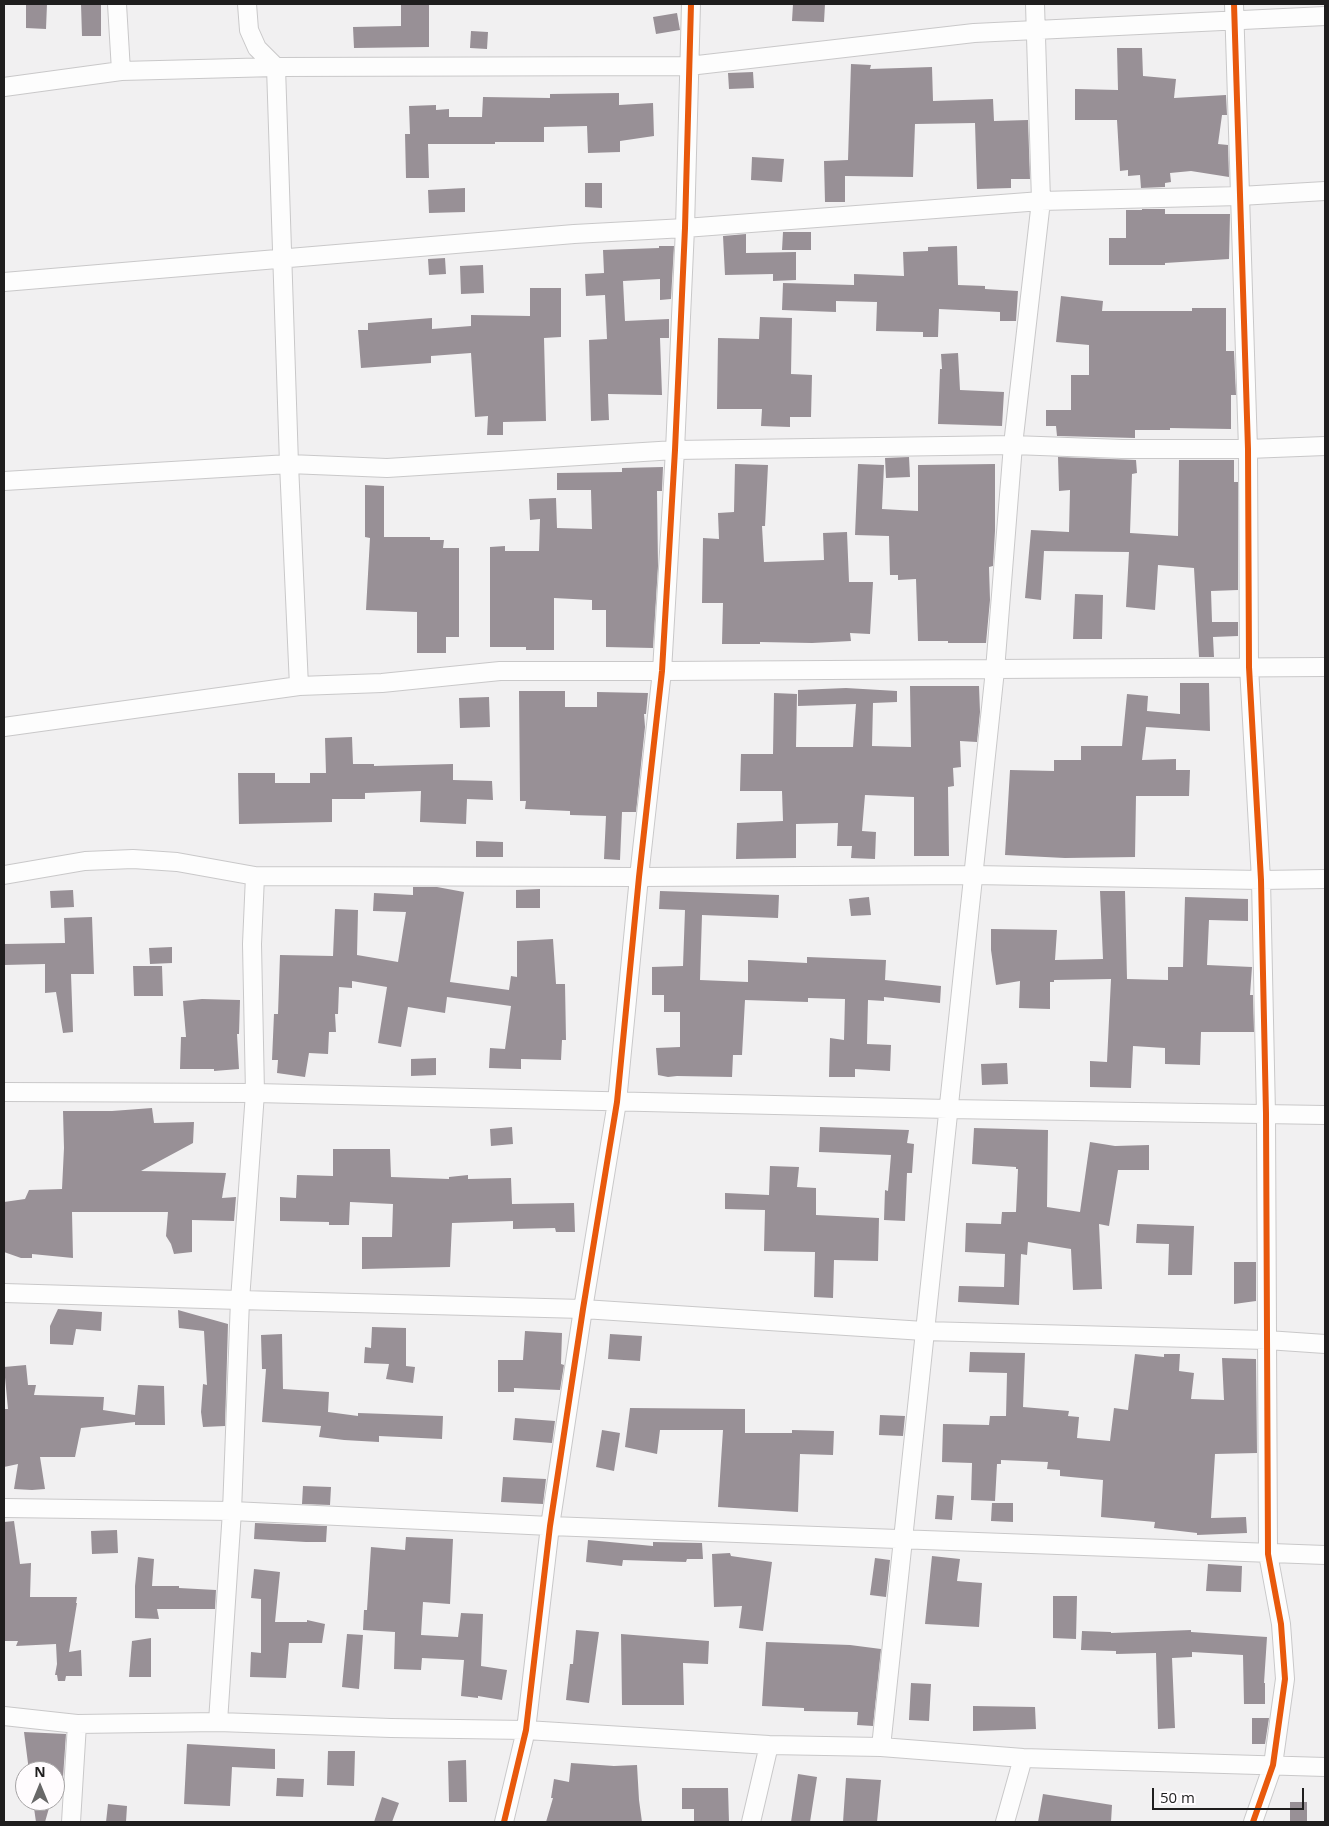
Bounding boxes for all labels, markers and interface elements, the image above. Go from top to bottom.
north arrow [15,1761,65,1811]
text: N [34,1762,46,1781]
scale bar [1154,1778,1306,1810]
text: 50 m [1160,1787,1195,1807]

